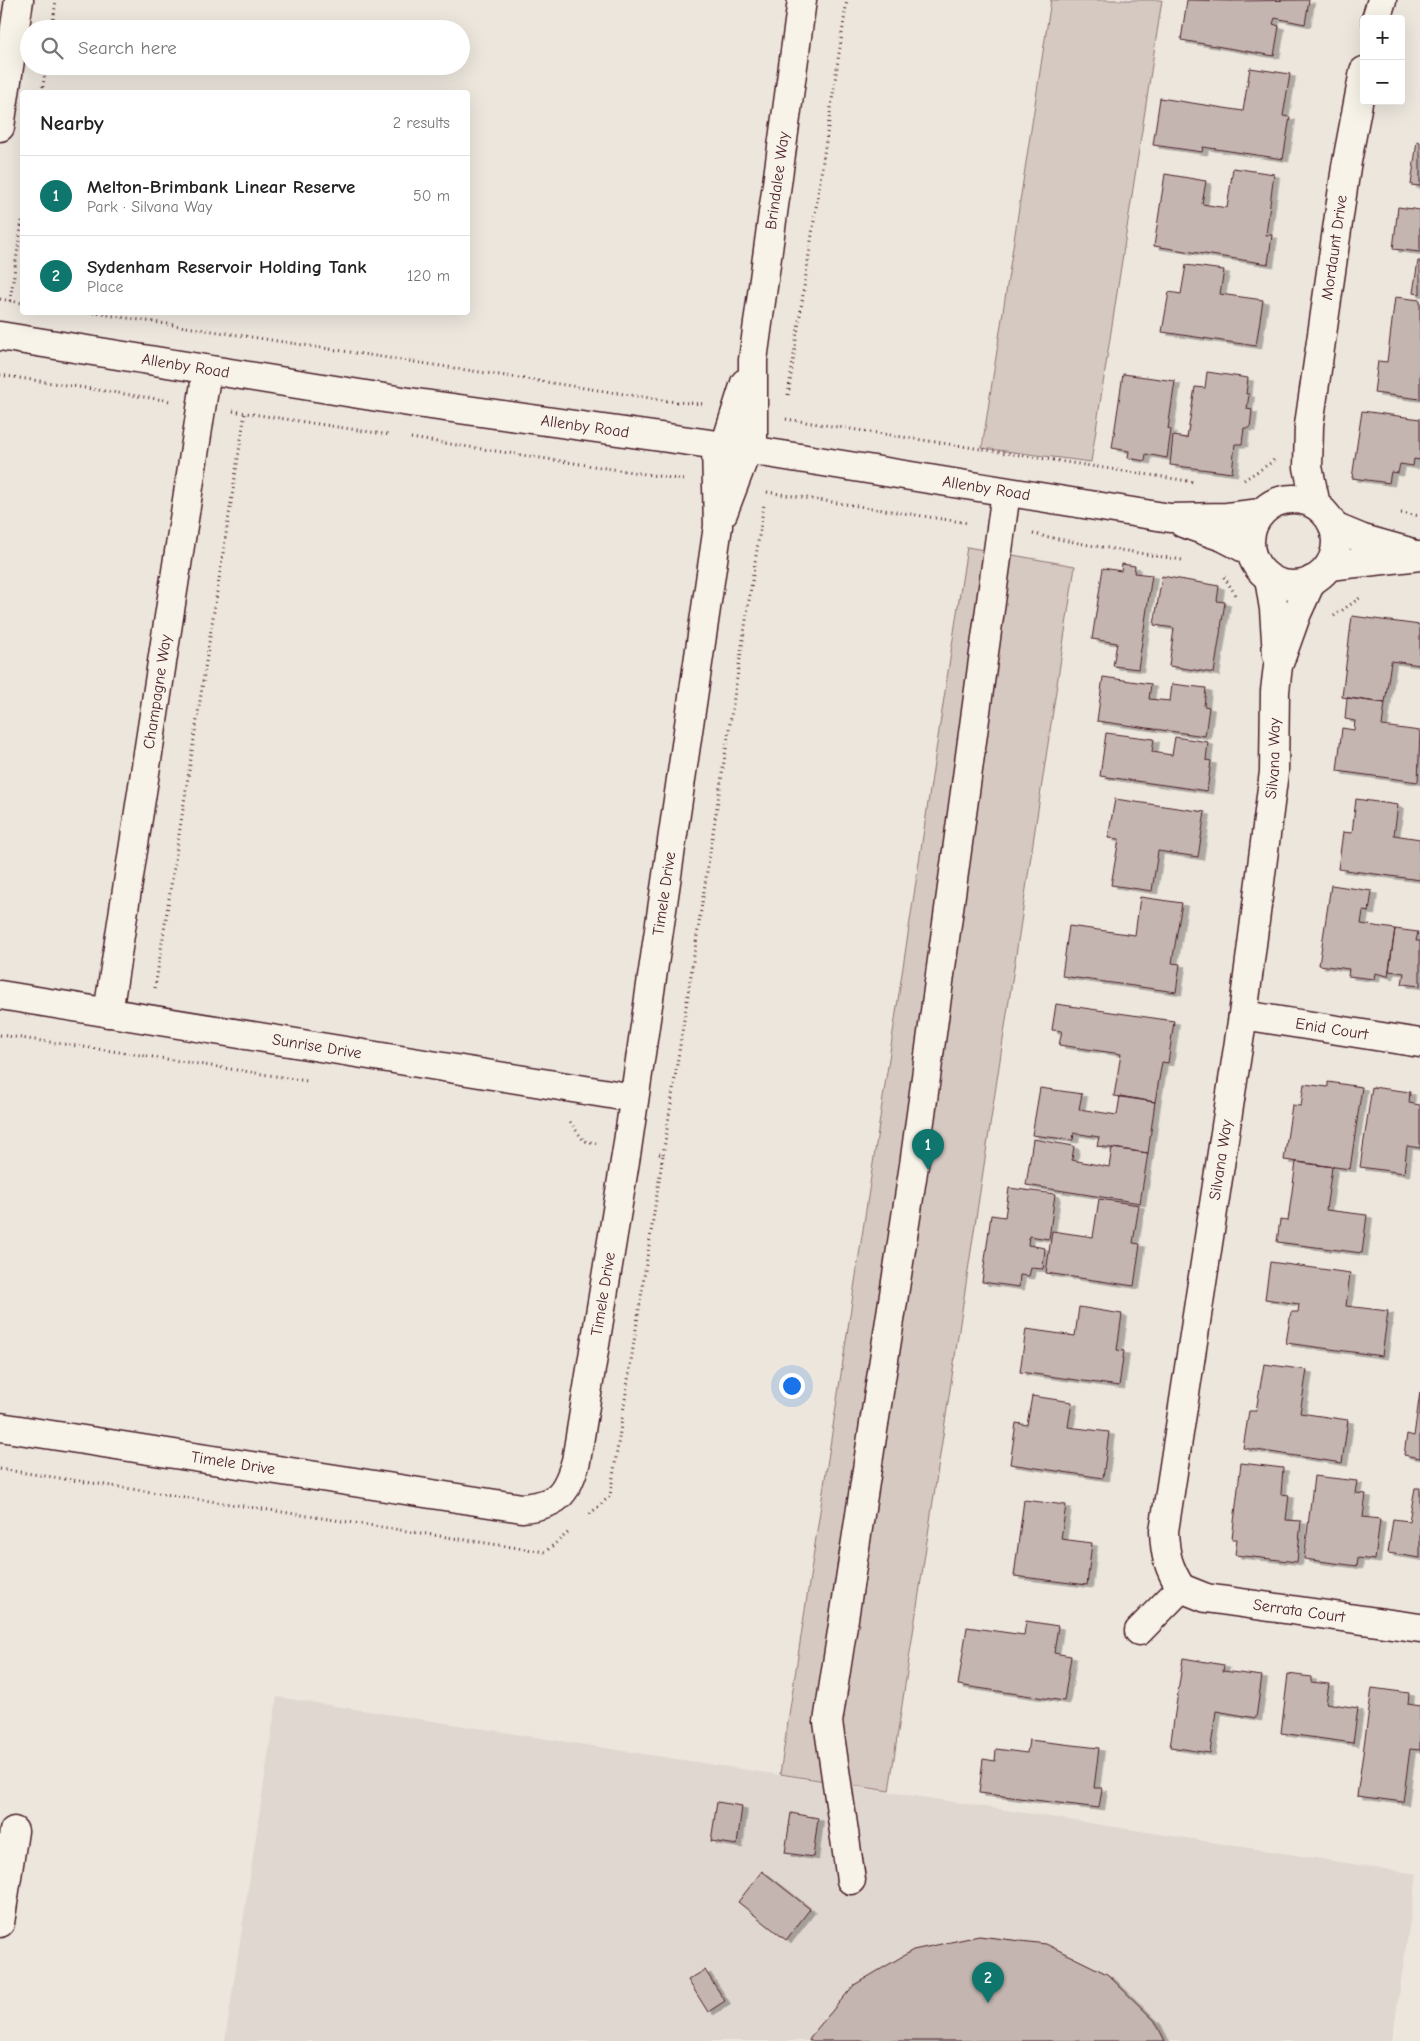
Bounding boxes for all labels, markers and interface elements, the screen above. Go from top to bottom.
map controls [1360,15,1405,105]
button: + [1360,15,1405,60]
search box [20,20,470,75]
icon: search [38,34,66,62]
text: Search here [78,37,177,59]
button: − [1360,60,1405,105]
text: Nearby [40,111,104,135]
text: 2 results [393,114,450,132]
street label: Brindalee Way [762,130,793,231]
text: Melton-Brimbank Linear Reserve [87,176,355,198]
text: 1 [53,187,59,205]
text: 50 m [413,187,450,205]
street label: Mordaunt Drive [1318,194,1351,301]
text: Park · Silvana Way [87,198,212,216]
text: Sydenham Reservoir Holding Tank [87,256,367,278]
text: 2 [52,267,60,285]
text: 120 m [407,267,450,285]
text: Place [87,278,123,296]
street label: Allenby Road [140,350,231,382]
street label: Allenby Road [540,411,630,442]
street label: Allenby Road [941,472,1032,504]
street label: Champagne Way [140,632,175,750]
street label: Silvana Way [1262,717,1284,800]
street label: Timele Drive [649,851,679,937]
street label: Enid Court [1294,1014,1370,1044]
street label: Sunrise Drive [271,1030,363,1063]
street label: Silvana Way [1206,1117,1236,1201]
pin: 1 [912,1129,944,1170]
street label: Timele Drive [588,1251,619,1337]
your location [779,1373,805,1399]
street label: Timele Drive [190,1448,276,1479]
street label: Serrata Court [1252,1596,1347,1626]
pin: 2 [972,1962,1004,2003]

